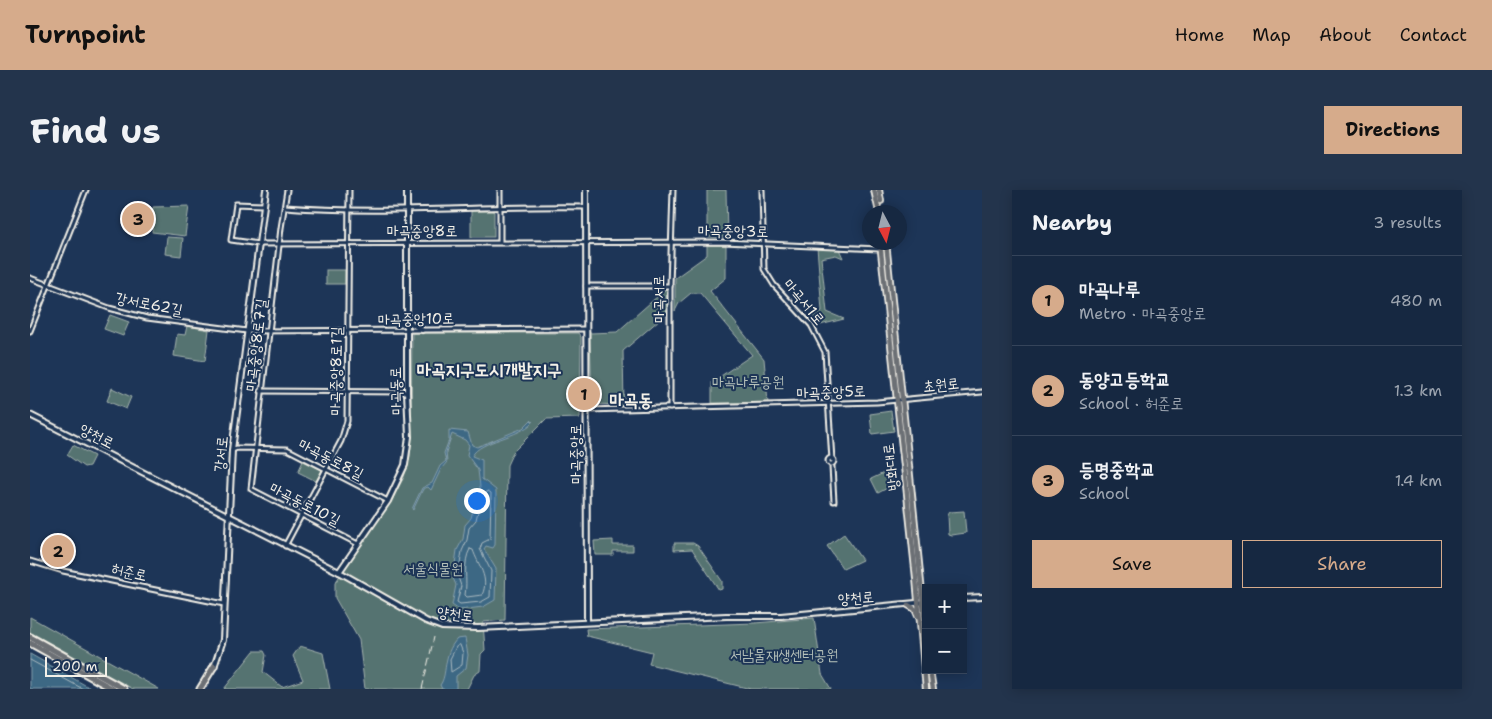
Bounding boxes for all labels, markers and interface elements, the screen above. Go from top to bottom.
text: Turnpoint [25,19,146,51]
text: Home [1175,23,1224,47]
text: Map [1252,23,1291,47]
text: About [1319,23,1372,47]
text: Contact [1400,23,1467,47]
button: Directions [1324,106,1462,154]
text: Find us [30,107,161,154]
pin: 3 [122,200,154,238]
north arrow [862,205,907,250]
text: Nearby [1032,209,1112,237]
text: 3 results [1373,212,1442,233]
street label: 마곡중앙3로 [697,220,769,242]
street label: 마곡중앙8로 [387,221,457,241]
street label: 마곡서로 [649,275,669,323]
street label: 마곡서1로 [779,275,829,329]
text: 마곡나루 [1079,277,1140,302]
street label: 강서로62길 [114,288,184,320]
text: 1 [1044,290,1052,311]
text: 480 m [1390,290,1442,311]
street label: 마곡중앙8로7길 [240,297,272,393]
text: Metro · 마곡중앙로 [1079,303,1206,324]
street label: 마곡중앙10로 [377,308,455,330]
street label: 마곡중앙8로1길 [325,326,347,416]
district label: 마곡지구도시개발지구 [417,358,561,382]
street label: 마곡동로 [386,367,406,415]
text: 동양고등학교 [1079,367,1171,392]
park label: 마곡나루공원 [712,372,784,392]
street label: 초원로 [922,373,960,397]
pin: 1 [568,375,600,413]
text: 2 [1042,380,1054,401]
text: 1.3 km [1394,380,1442,401]
street label: 마곡중앙5로 [796,381,866,403]
district label: 마곡동 [609,388,653,412]
text: School · 허준로 [1079,393,1183,414]
street label: 양천로 [76,419,118,453]
street label: 마곡중앙로 [566,424,586,484]
street label: 마곡동로8길 [295,434,367,484]
street label: 강서로 [209,435,233,473]
street label: 방화대로 [878,442,904,492]
text: 등명중학교 [1079,457,1155,482]
text: 3 [1042,470,1054,491]
text: 1.4 km [1395,470,1442,491]
street label: 마곡동로10길 [266,478,344,530]
text: School [1079,483,1129,504]
your location [464,488,490,514]
pin: 2 [42,532,74,570]
button: Save [1032,540,1232,588]
button: Share [1242,540,1442,588]
street label: 허준로 [109,558,149,586]
park label: 서울식물원 [403,559,463,579]
map controls [922,584,967,674]
button: + [922,584,967,629]
street label: 양천로 [837,587,875,609]
street label: 양천로 [436,602,474,626]
button: − [922,629,967,674]
park label: 서남물재생센터공원 [730,645,838,665]
scale bar [45,654,108,677]
text: 200 m [52,657,98,675]

